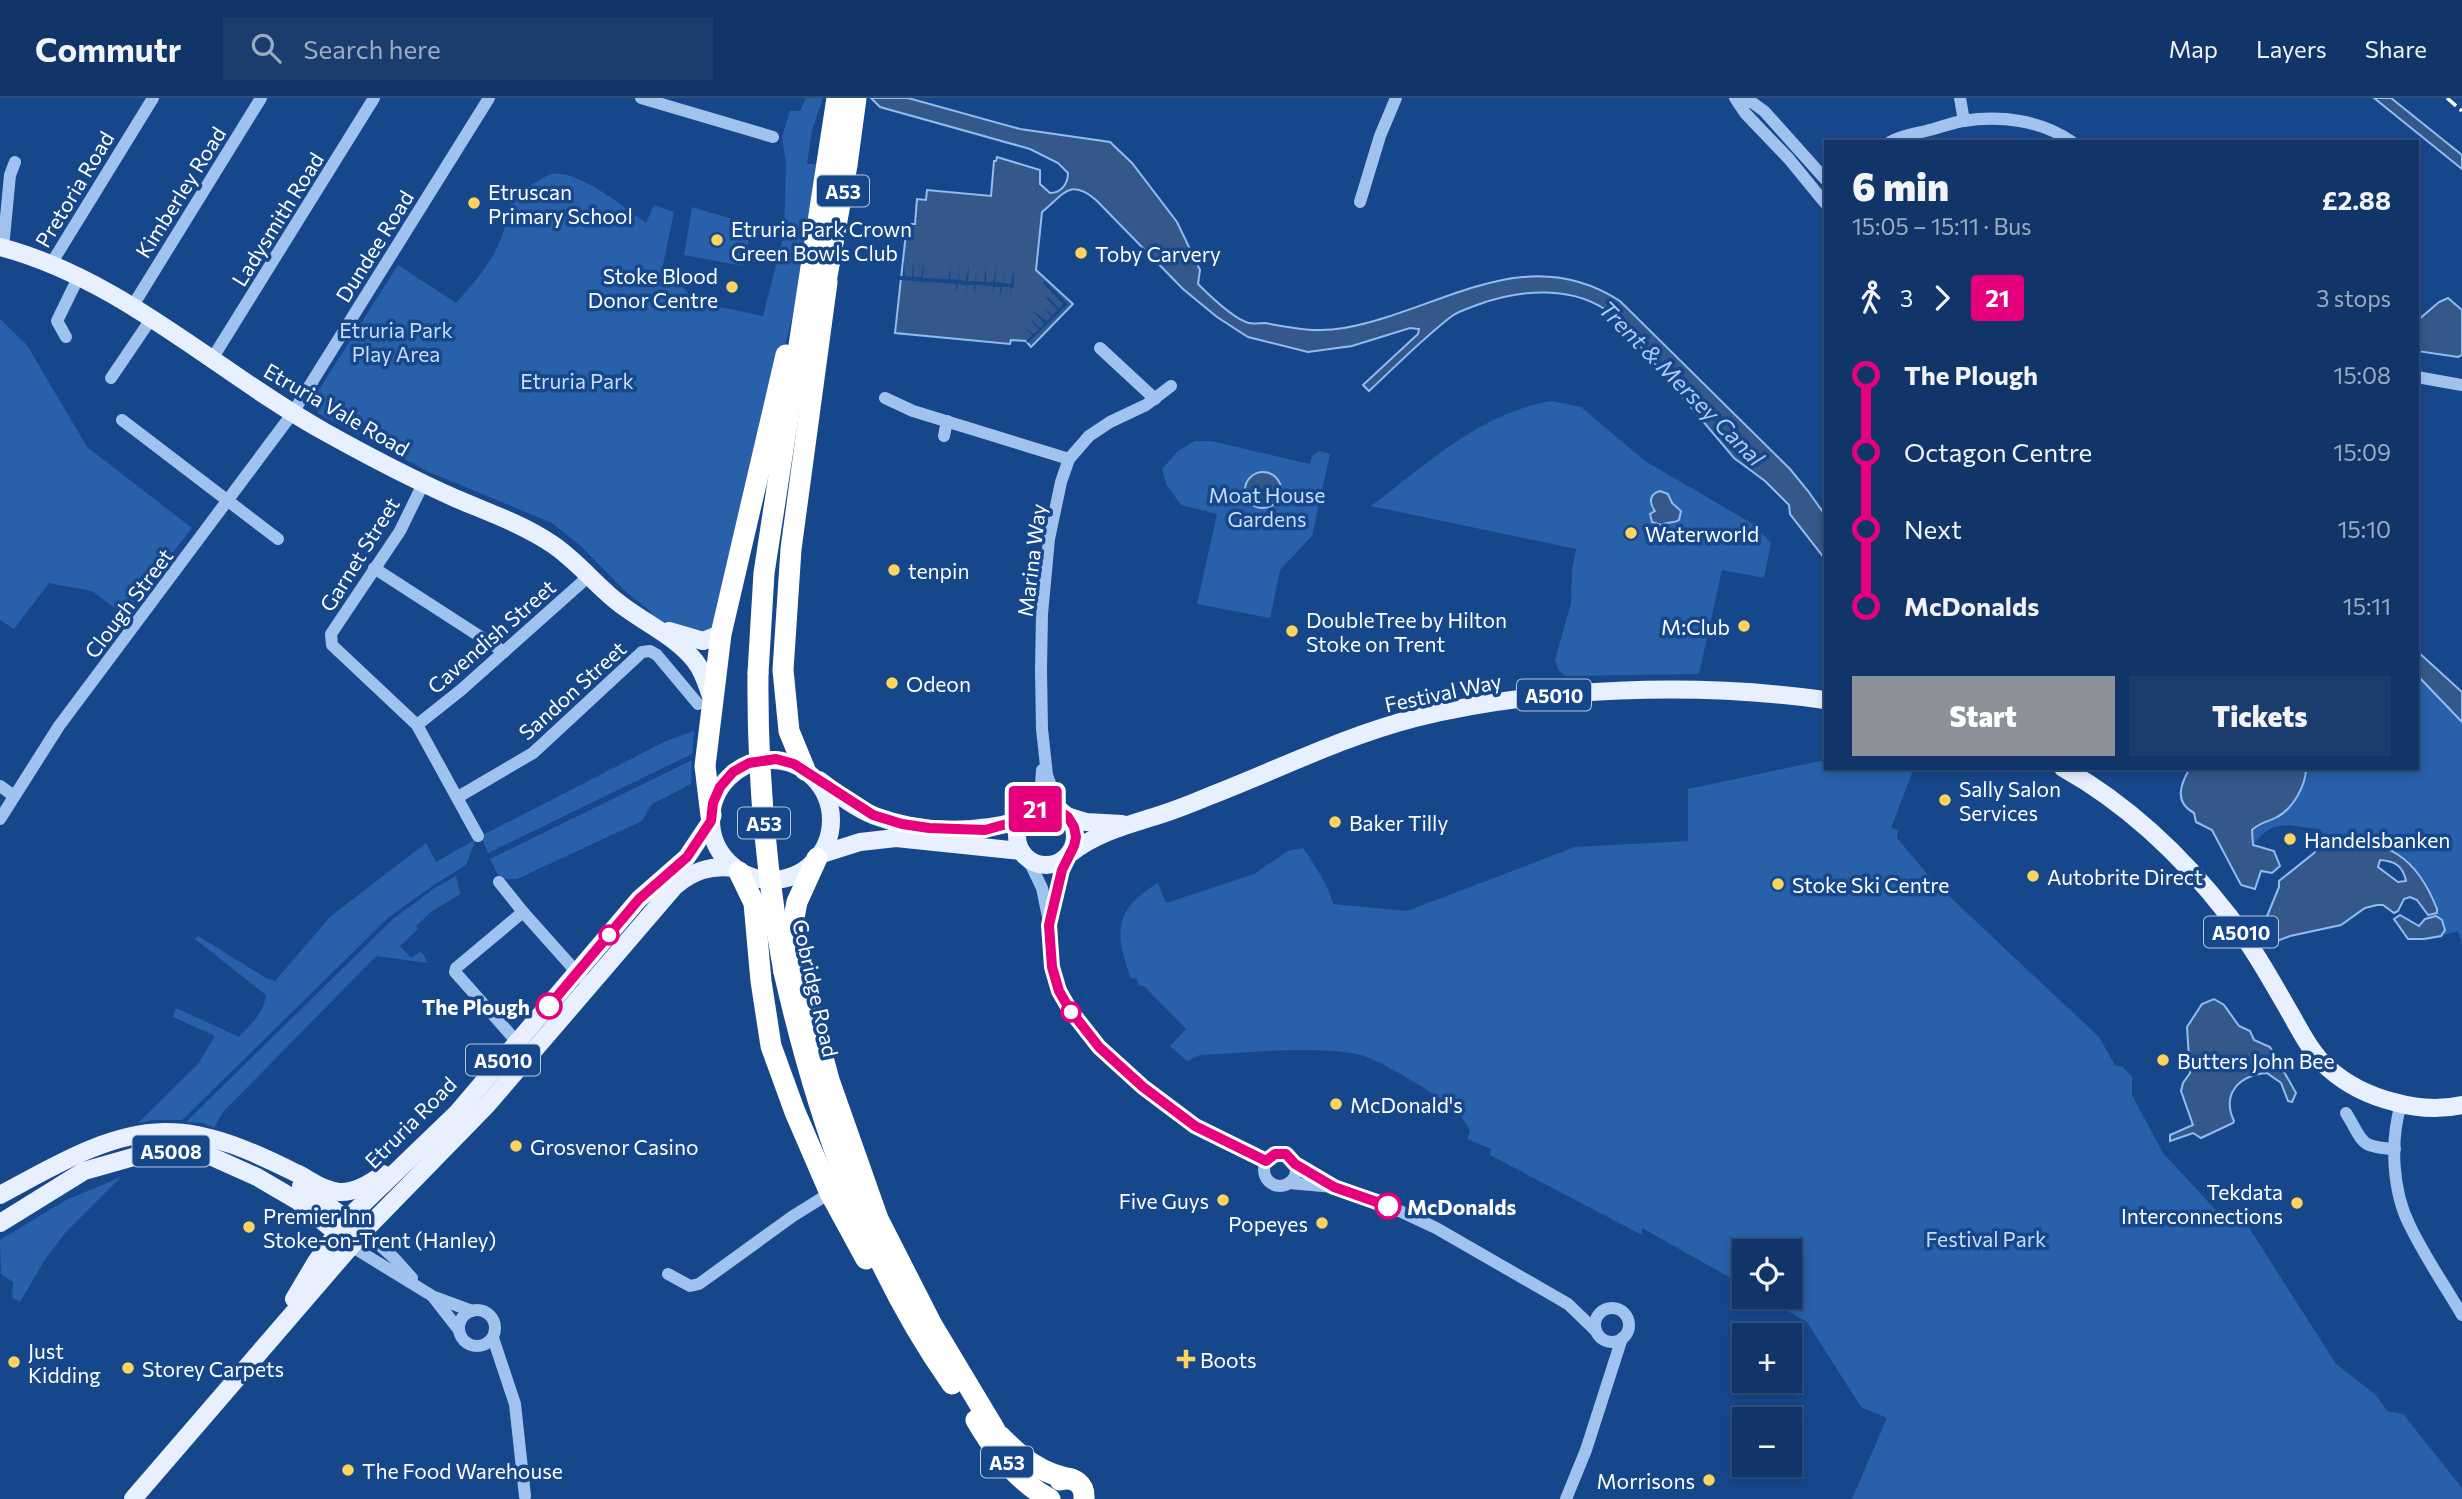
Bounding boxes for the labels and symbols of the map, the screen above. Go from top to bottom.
street label: Kimberley Road [130,122,230,262]
street label: Pretoria Road [30,126,118,252]
street label: Ladysmith Road [226,148,328,290]
road number: A53 [817,176,869,206]
place label: Etruscan Primary School [488,179,633,228]
street label: Dundee Road [330,186,418,306]
marker: Etruscan Primary School [466,195,482,211]
place label: Etruria Park Crown Green Bowls Club [731,216,912,265]
marker: Etruria Park Crown Green Bowls Club [709,232,725,248]
place label: Toby Carvery [1095,241,1221,266]
marker: Toby Carvery [1073,245,1089,261]
place label: Stoke Blood Donor Centre [588,263,718,312]
marker: Stoke Blood Donor Centre [724,279,740,295]
water label: Trent & Mersey Canal [1593,294,1771,472]
park label: Etruria Park Play Area [339,317,453,366]
street label: Etruria Vale Road [260,357,414,461]
park label: Etruria Park [520,368,634,393]
park label: Moat House Gardens [1209,482,1325,531]
street label: Garnet Street [314,492,404,616]
street label: Marina Way [1012,502,1050,618]
place label: Waterworld [1645,521,1759,546]
marker: Waterworld [1623,525,1639,541]
street label: Clough Street [79,543,177,663]
place label: tenpin [908,558,969,583]
marker: tenpin [886,562,902,578]
street label: Cavendish Street [422,574,560,698]
place label: DoubleTree by Hilton Stoke on Trent [1306,607,1507,656]
place label: M:Club [1661,614,1730,639]
marker: M:Club [1736,618,1752,634]
marker: DoubleTree by Hilton Stoke on Trent [1284,623,1300,639]
street label: Sandon Street [513,635,631,745]
street label: Festival Way [1382,667,1504,717]
place label: Odeon [906,671,971,696]
marker: Odeon [884,675,900,691]
road number: A5010 [1517,680,1591,710]
place label: Sally Salon Services [1959,776,2061,825]
line badge: 21 [1004,786,1066,832]
marker: Sally Salon Services [1937,792,1953,808]
road number: A53 [738,808,790,838]
place label: Baker Tilly [1349,810,1448,835]
marker: Baker Tilly [1327,814,1343,830]
place label: Handelsbanken [2304,827,2450,852]
marker: Handelsbanken [2282,831,2298,847]
place label: Autobrite Direct [2047,864,2203,889]
marker: Autobrite Direct [2025,868,2041,884]
place label: Stoke Ski Centre [1792,872,1949,897]
marker: Stoke Ski Centre [1770,876,1786,892]
road number: A5010 [2204,916,2278,947]
street label: Cobridge Road [788,917,844,1059]
unlabelled marker [599,925,619,945]
marker: The Plough [536,993,562,1019]
place label: The Plough [422,994,530,1019]
unlabelled marker [1061,1002,1081,1022]
road number: A5010 [466,1044,540,1076]
place label: Butters John Bee [2177,1048,2335,1073]
marker: Butters John Bee [2155,1052,2171,1068]
street label: Etruria Road [359,1071,461,1173]
place label: McDonald's [1350,1092,1463,1117]
marker: McDonald's [1328,1096,1344,1112]
place label: Grosvenor Casino [530,1134,698,1159]
road number: A5008 [132,1135,210,1166]
marker: Grosvenor Casino [508,1138,524,1154]
place label: Tekdata Interconnections [2121,1179,2283,1228]
place label: Five Guys [1119,1188,1209,1213]
marker: Five Guys [1215,1192,1231,1208]
marker: McDonalds [1375,1193,1401,1219]
place label: McDonalds [1407,1194,1516,1219]
marker: Tekdata Interconnections [2289,1195,2305,1211]
place label: Premier Inn Stoke-on-Trent (Hanley) [263,1203,496,1252]
place label: Popeyes [1228,1211,1308,1236]
marker: Popeyes [1314,1215,1330,1231]
marker: Premier Inn Stoke-on-Trent (Hanley) [241,1219,257,1235]
park label: Festival Park [1925,1226,2047,1251]
place label: Just Kidding [28,1338,101,1387]
place label: Boots [1200,1347,1257,1372]
marker: Boots [1178,1351,1194,1367]
marker: Just Kidding [6,1354,22,1370]
place label: Storey Carpets [142,1356,284,1381]
marker: Storey Carpets [120,1360,136,1376]
road number: A53 [981,1446,1033,1478]
place label: The Food Warehouse [362,1458,563,1483]
marker: The Food Warehouse [340,1462,356,1478]
place label: Morrisons [1597,1468,1695,1493]
marker: Morrisons [1701,1472,1717,1488]

